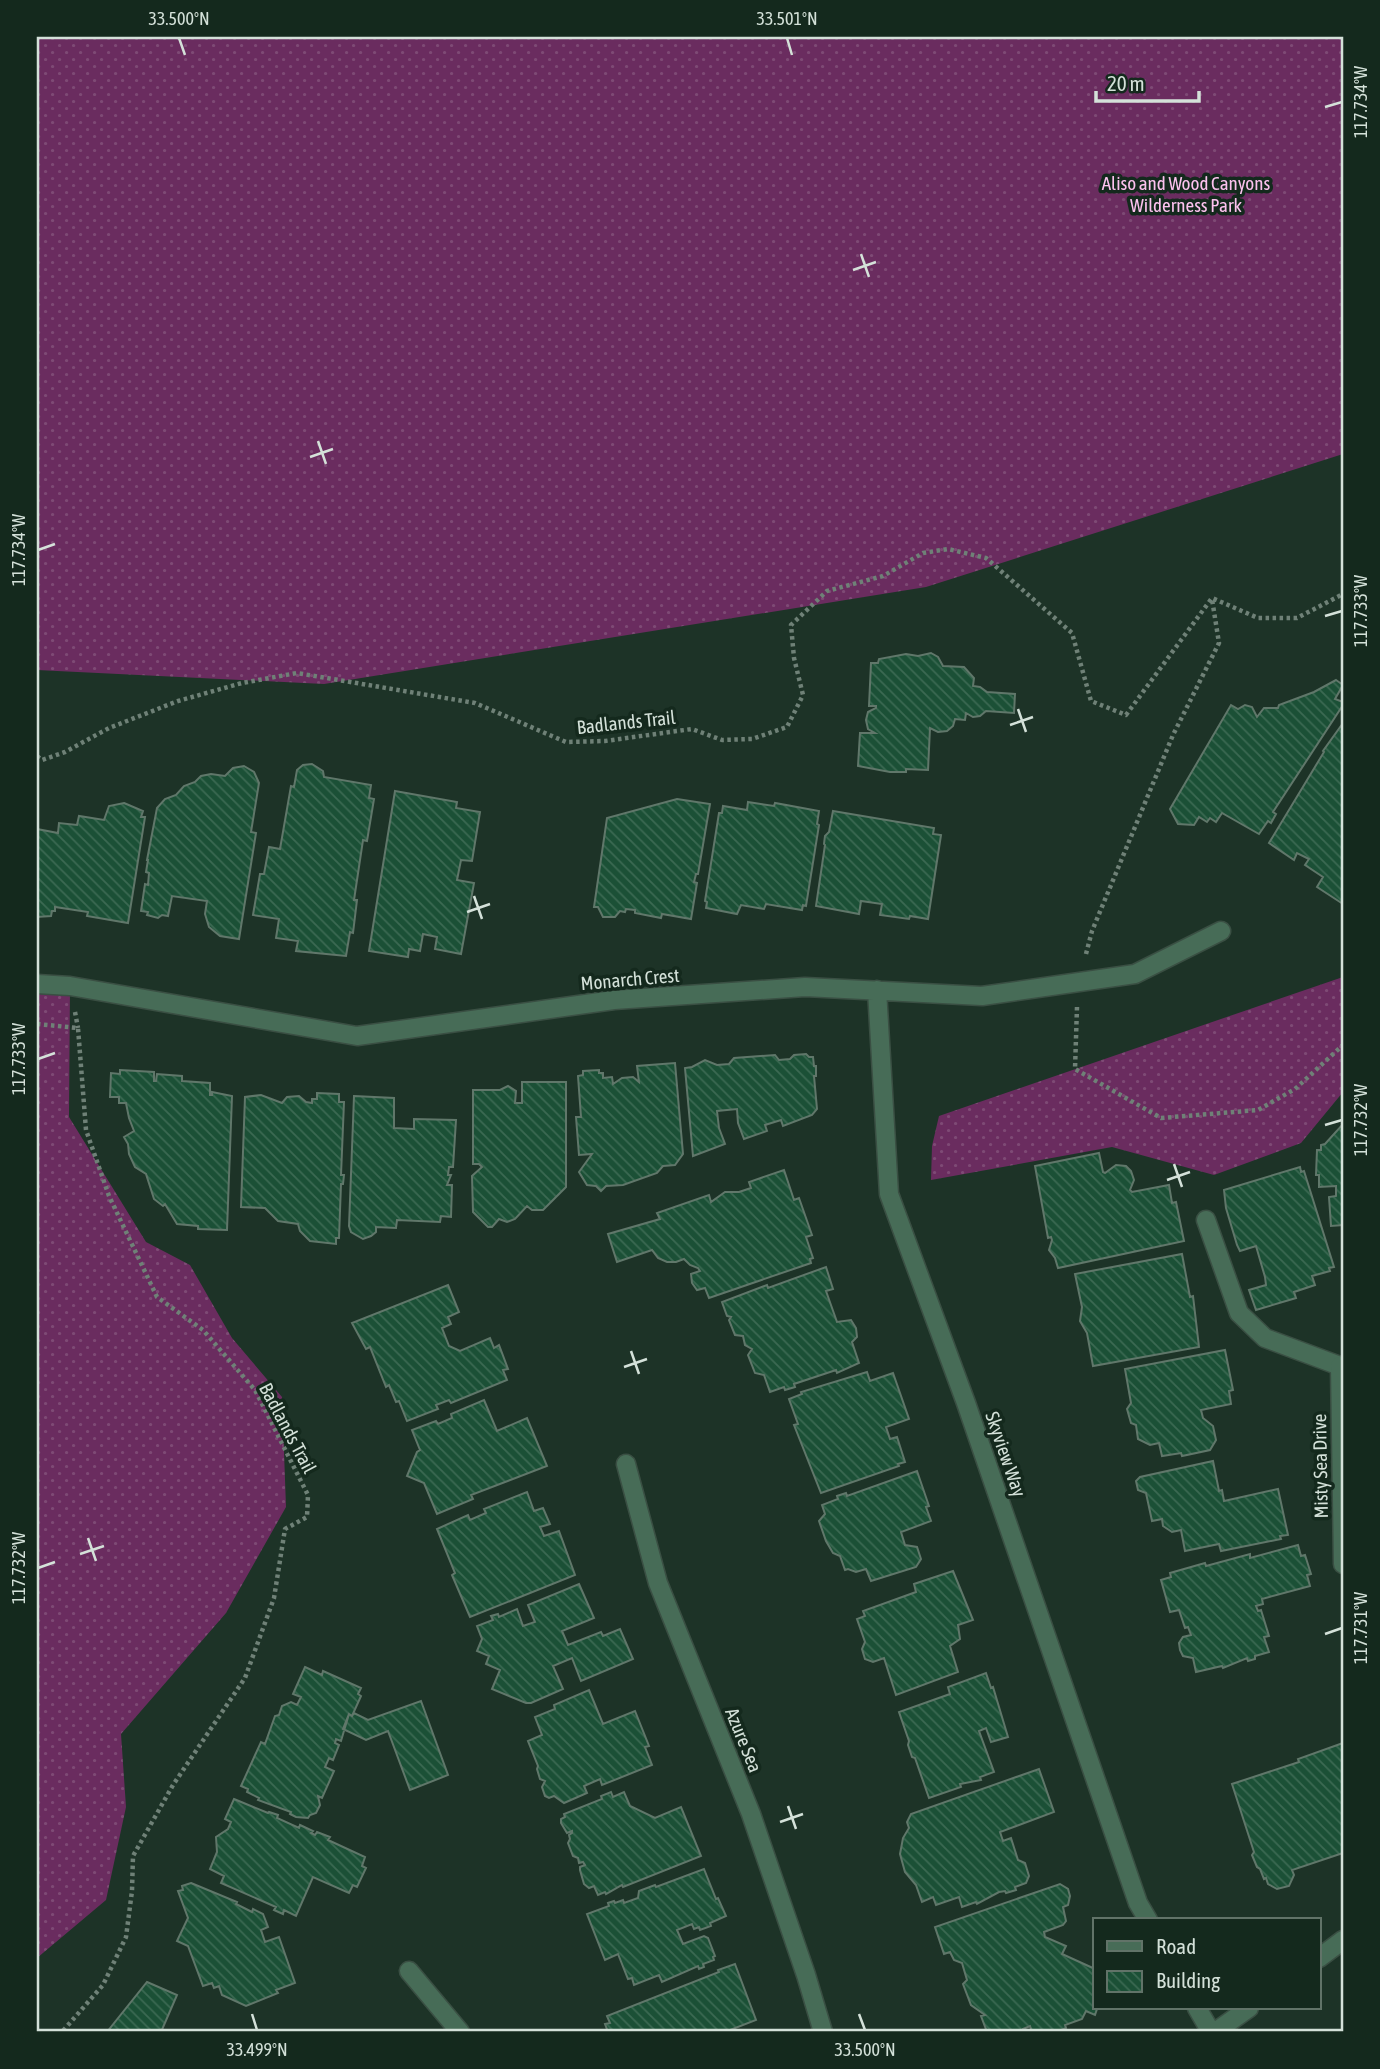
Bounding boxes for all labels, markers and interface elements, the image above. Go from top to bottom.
text: 33.500°N [148,8,210,29]
text: 33.501°N [756,8,818,29]
scale bar [1096,60,1200,104]
text: 117.734°W [1350,66,1371,138]
text: 20 m [1107,71,1145,95]
park label: Aliso and Wood Canyons Wilderness Park [1102,172,1270,216]
text: 117.734°W [8,514,29,586]
text: 117.733°W [1350,575,1371,647]
street label: Badlands Trail [576,706,676,738]
street label: Monarch Crest [580,964,680,994]
text: 117.733°W [8,1023,29,1095]
text: 117.732°W [1350,1084,1371,1156]
street label: Badlands Trail [255,1379,321,1477]
street label: Skyview Way [981,1409,1031,1500]
street label: Misty Sea Drive [1308,1413,1332,1519]
text: 117.732°W [8,1532,29,1604]
text: 117.731°W [1350,1592,1371,1664]
street label: Azure Sea [721,1705,767,1775]
legend [1093,1918,1320,2010]
text: Road [1156,1934,1196,1958]
text: Building [1156,1968,1220,1992]
text: 33.499°N [226,2039,288,2060]
text: 33.500°N [834,2039,896,2060]

